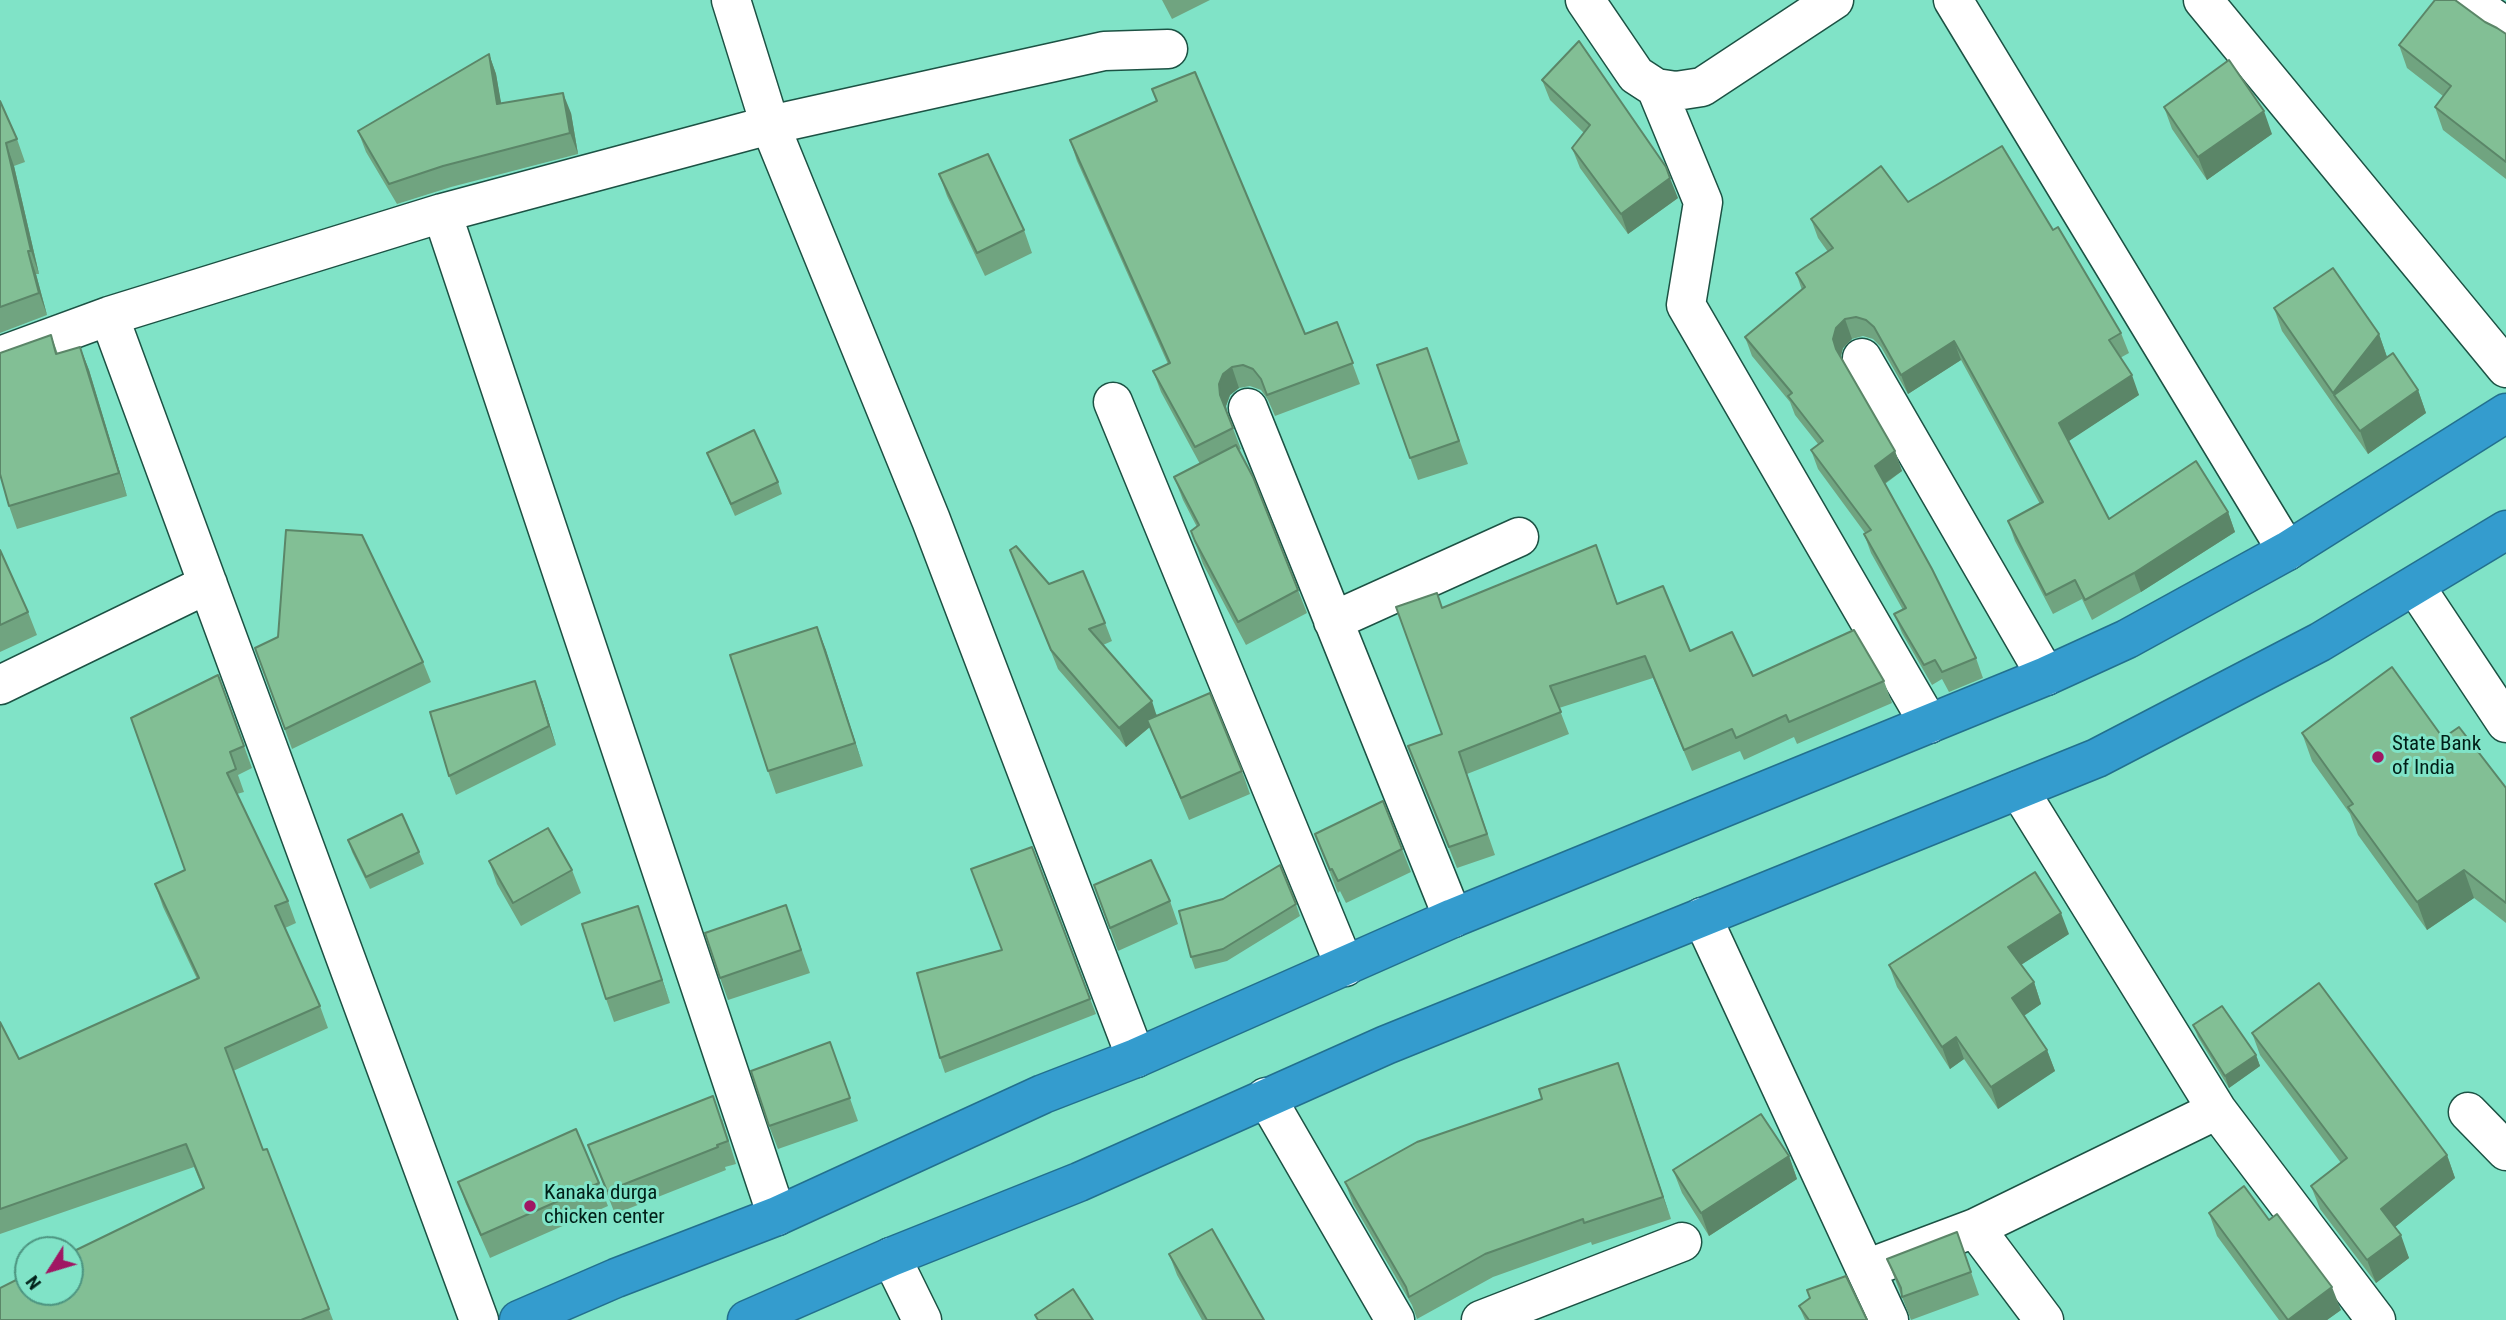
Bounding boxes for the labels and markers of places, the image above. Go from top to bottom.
place label: State Bank of India [2392,732,2481,782]
marker: State Bank of India [2370,749,2386,765]
place label: Kanaka durga chicken center [544,1181,665,1231]
marker: Kanaka durga chicken center [522,1198,538,1214]

